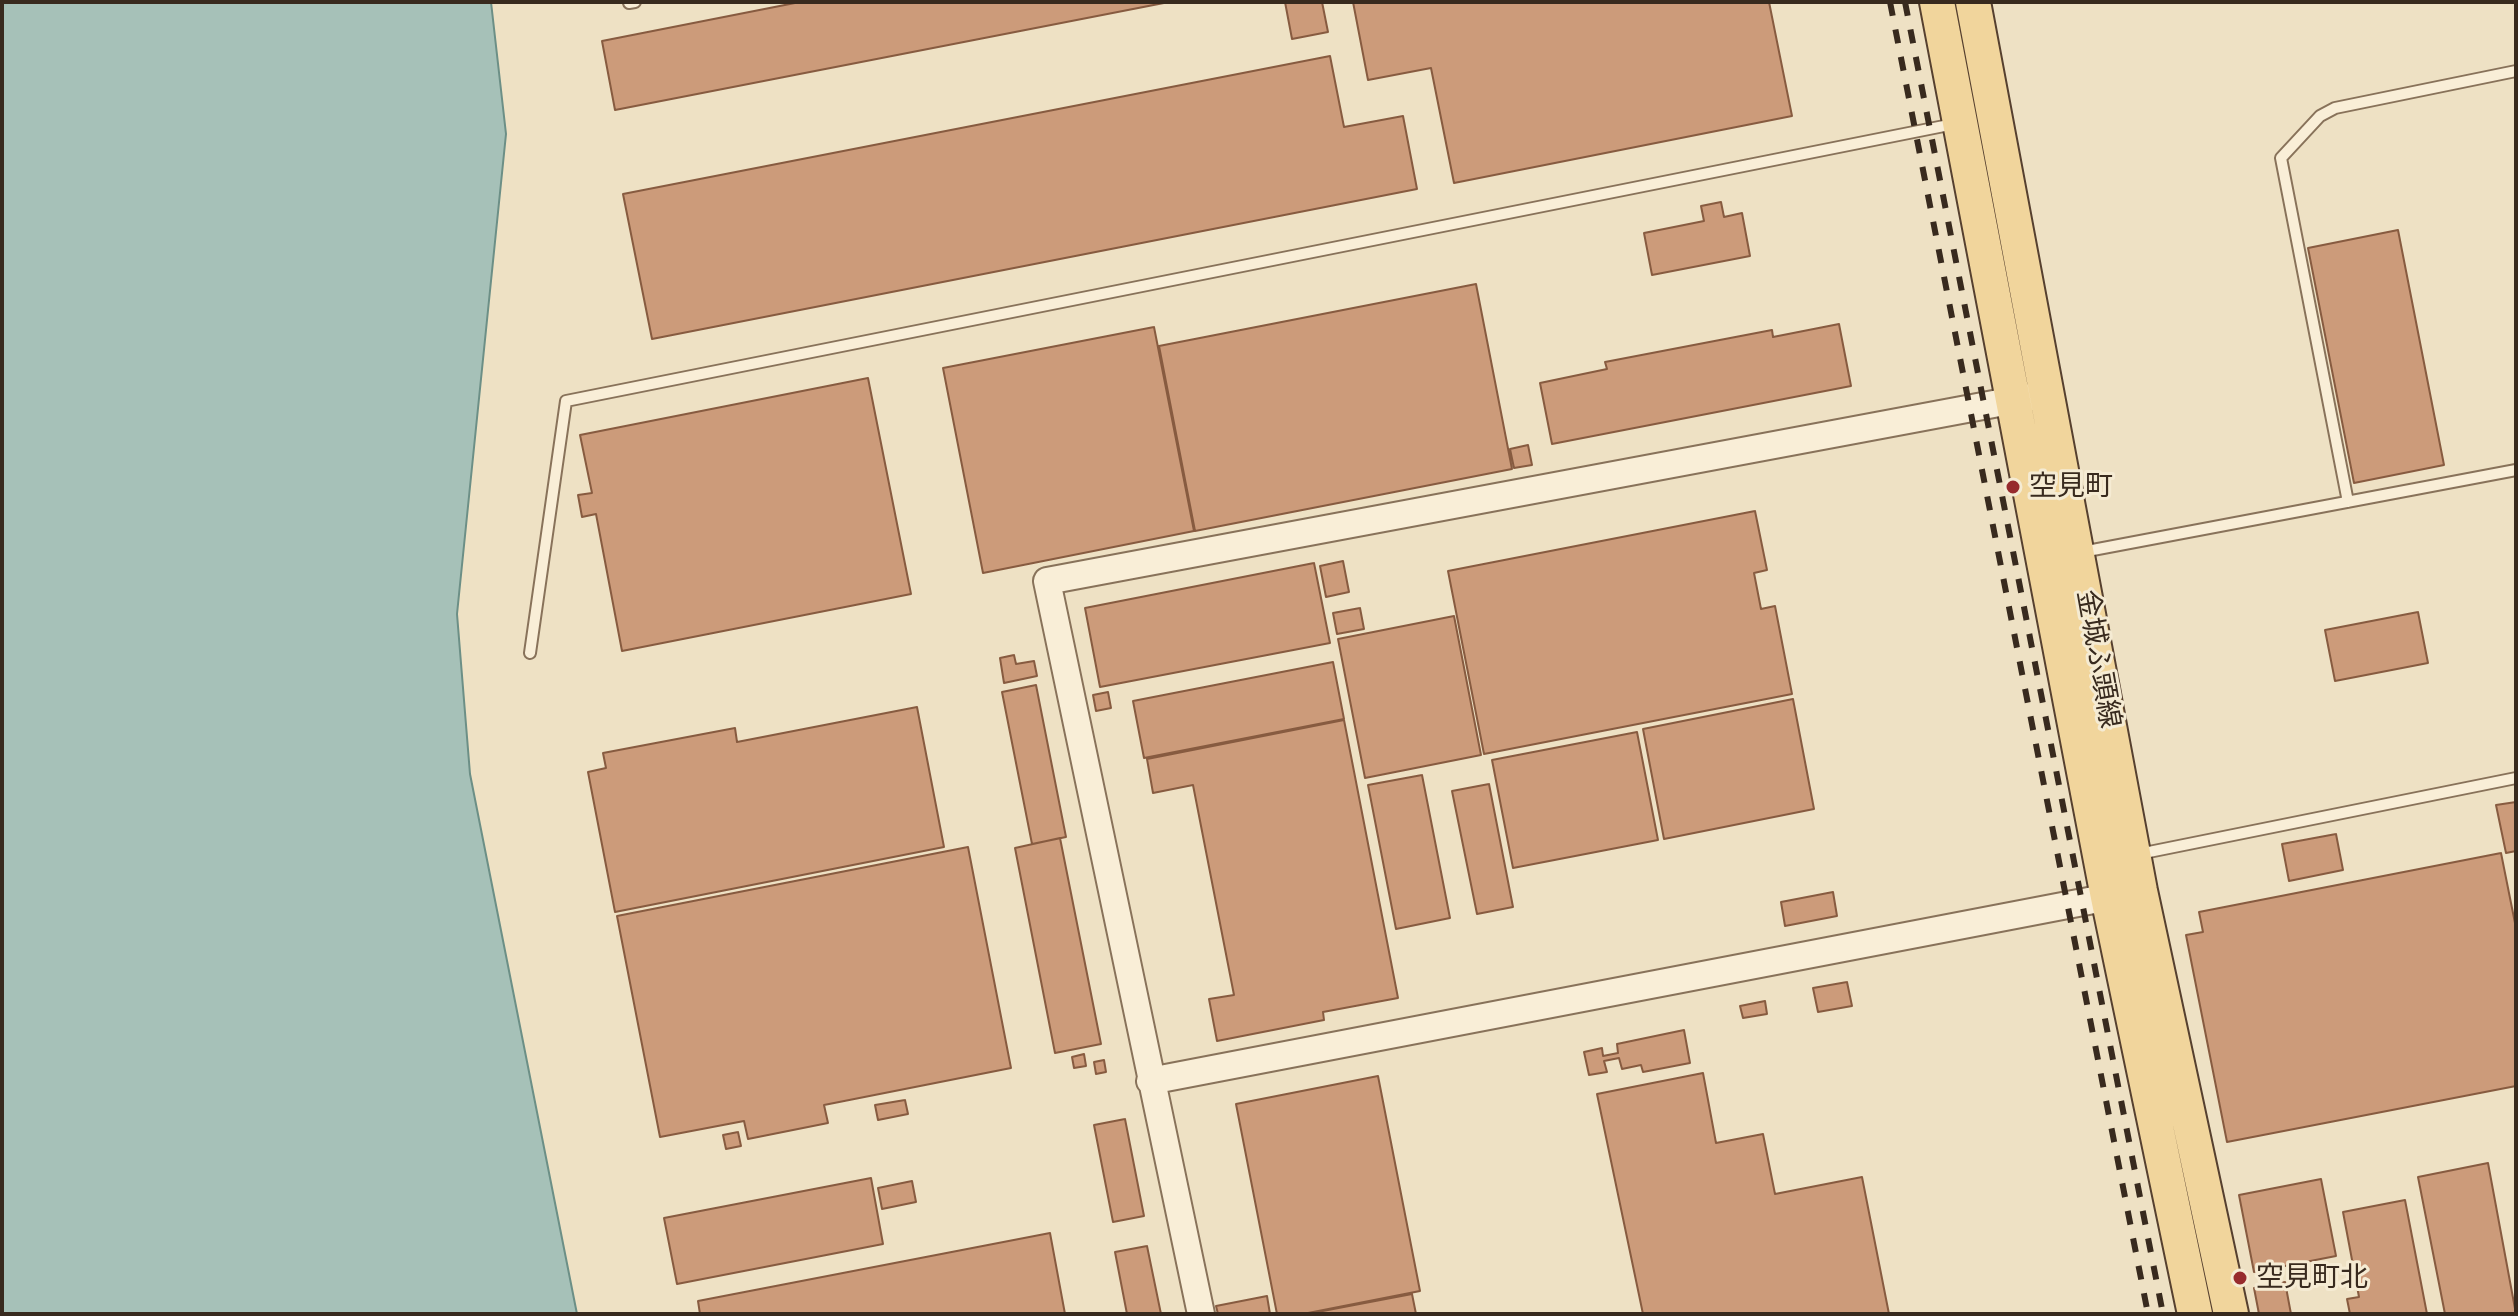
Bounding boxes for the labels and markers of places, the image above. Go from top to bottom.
place label: 空見町 [2029,470,2113,504]
marker: 空見町 [2004,478,2022,496]
place label: 空見町北 [2256,1261,2368,1295]
marker: 空見町北 [2231,1269,2249,1287]

